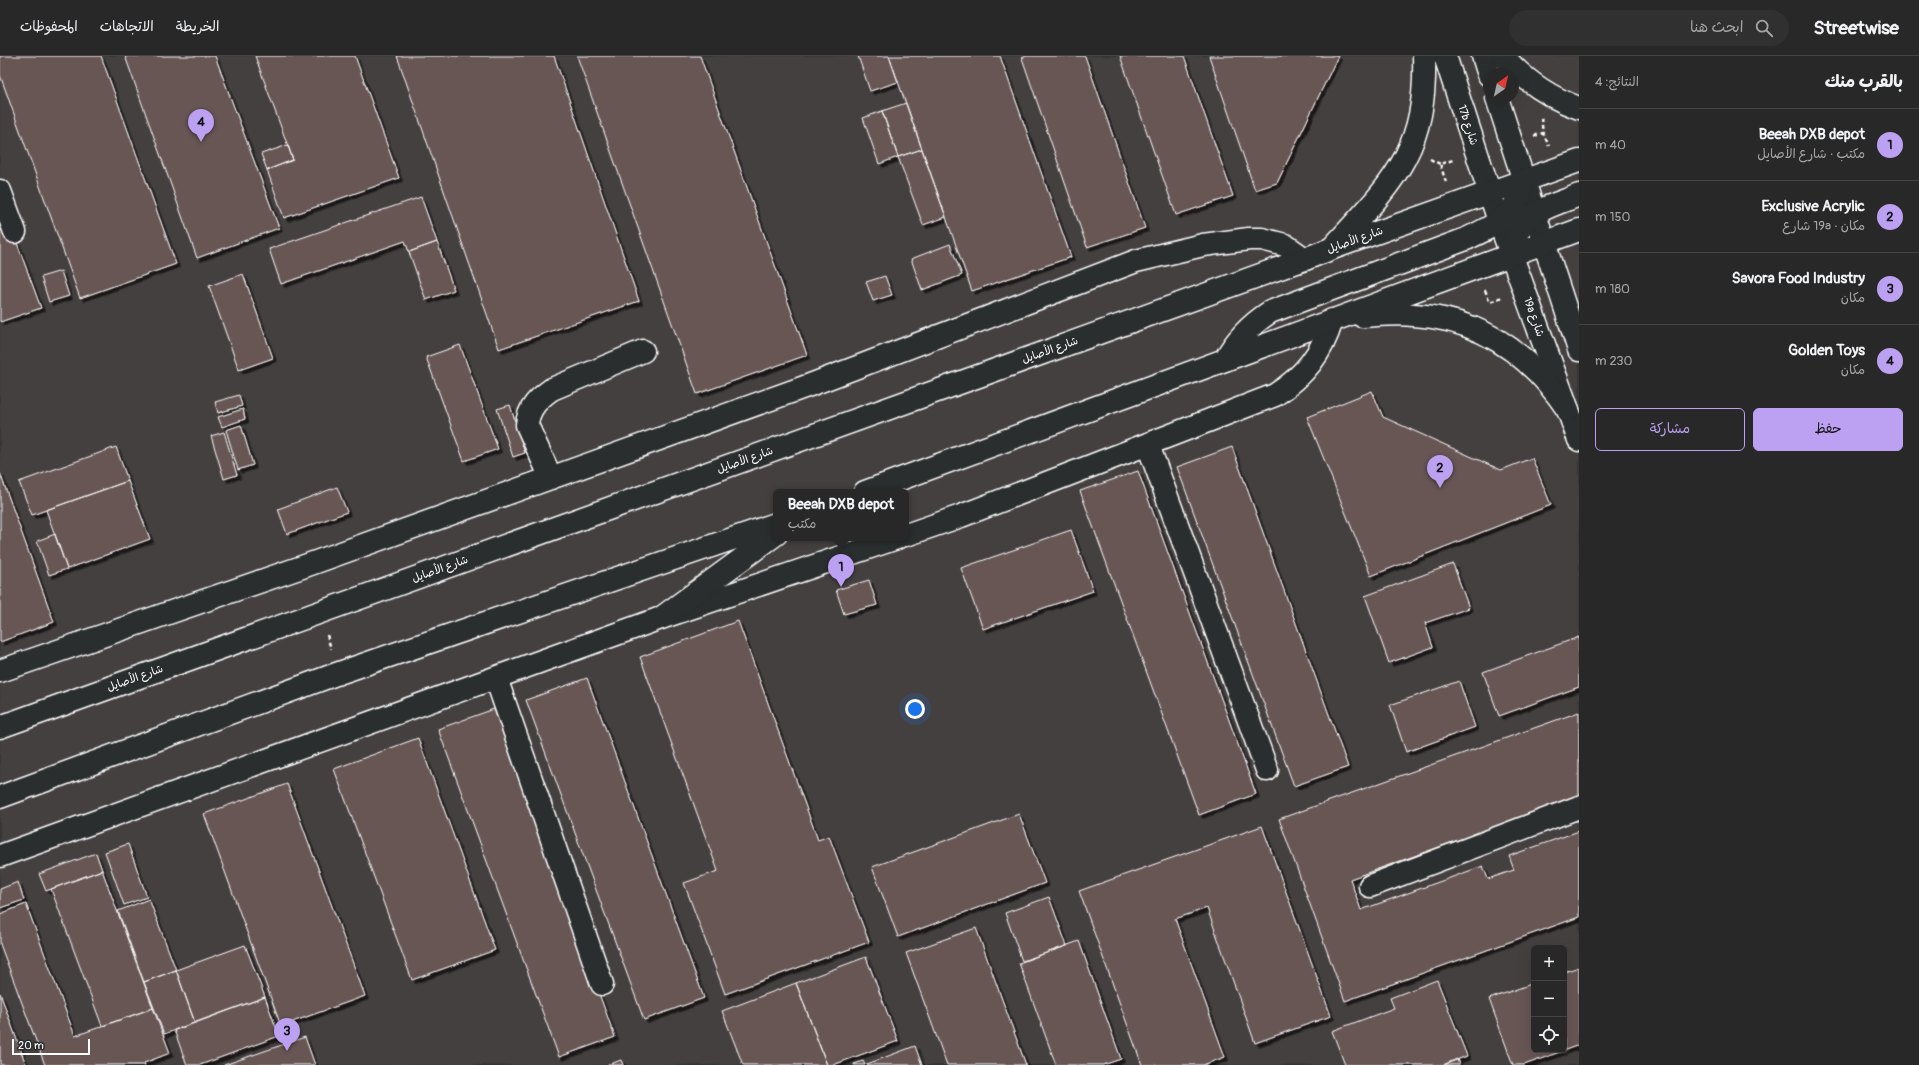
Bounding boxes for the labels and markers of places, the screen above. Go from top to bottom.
pin: 4 [188,109,214,142]
pin: 2 [1427,455,1453,488]
pin: 1 [828,554,854,587]
pin: 3 [274,1018,300,1051]

